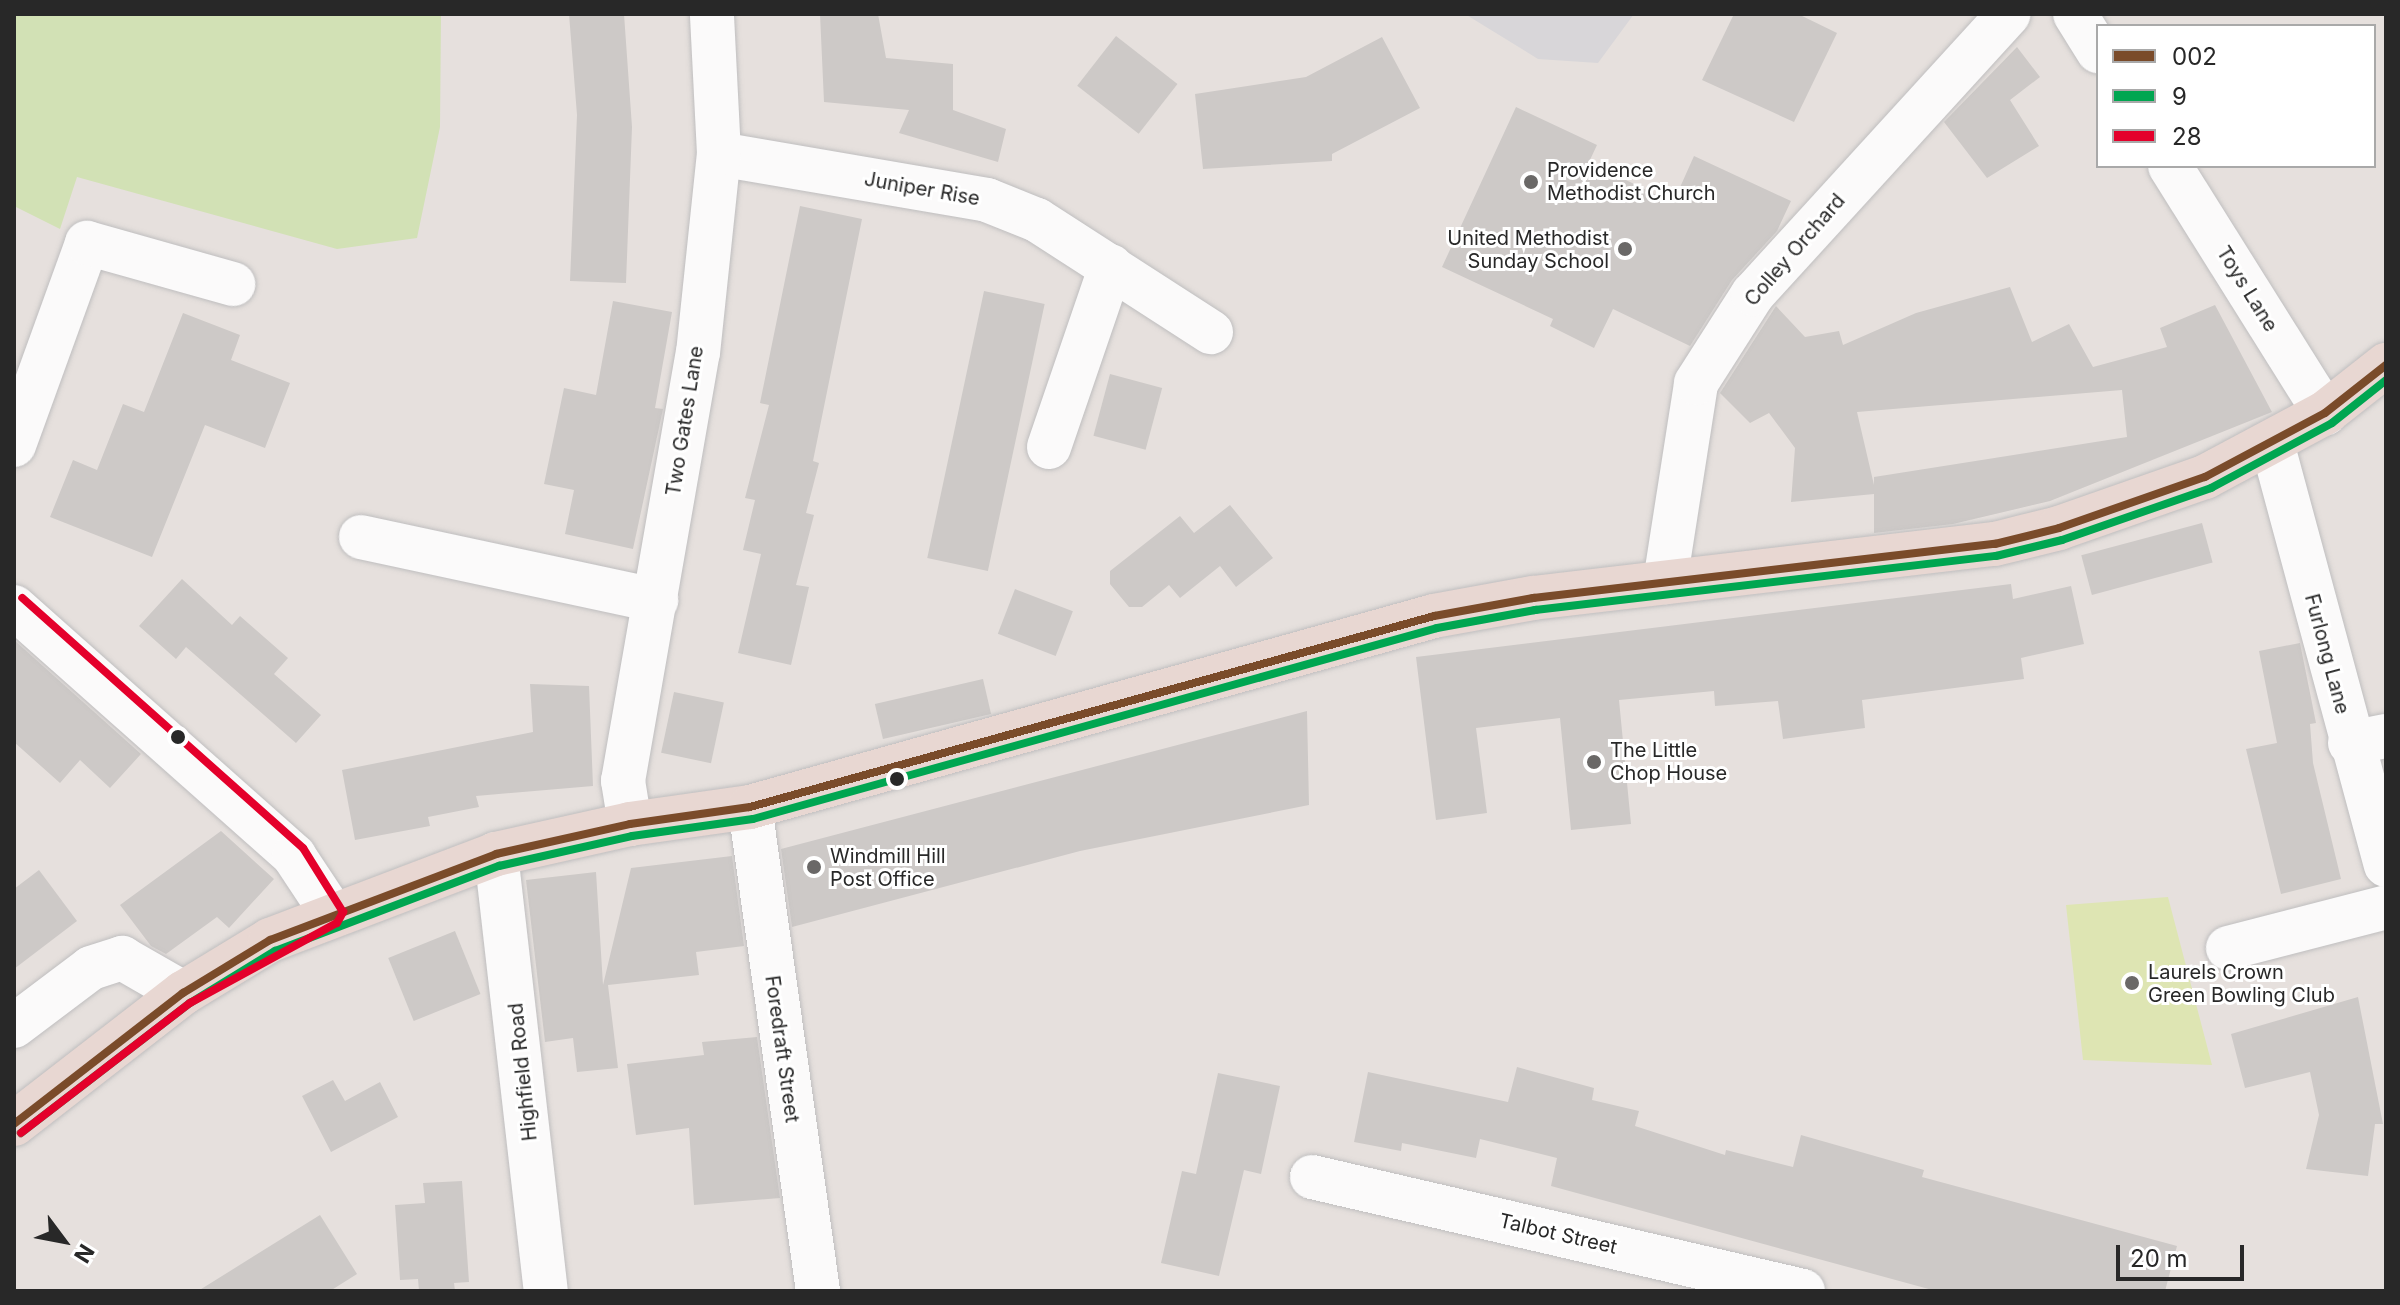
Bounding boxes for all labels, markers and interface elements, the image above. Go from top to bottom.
legend [2096,24,2376,168]
text: 002 [2172,42,2217,71]
text: 9 [2172,82,2187,111]
text: 28 [2172,122,2201,151]
place label: Providence Methodist Church [1547,158,1716,205]
street label: Juniper Rise [862,167,982,211]
marker: Providence Methodist Church [1522,173,1540,191]
street label: Colley Orchard [1740,189,1850,311]
place label: United Methodist Sunday School [1447,226,1609,273]
marker: United Methodist Sunday School [1616,240,1634,258]
street label: Toys Lane [2211,242,2283,336]
street label: Two Gates Lane [661,344,709,498]
street label: Furlong Lane [2299,591,2355,717]
unlabelled marker [170,729,186,745]
place label: The Little Chop House [1610,738,1727,785]
marker: The Little Chop House [1585,753,1603,771]
unlabelled marker [889,771,905,787]
place label: Windmill Hill Post Office [830,844,946,891]
marker: Windmill Hill Post Office [805,858,823,876]
place label: Laurels Crown Green Bowling Club [2148,960,2335,1007]
street label: Foredraft Street [760,974,804,1124]
marker: Laurels Crown Green Bowling Club [2123,974,2141,992]
street label: Highfield Road [504,1002,542,1142]
north arrow [24,1201,104,1281]
street label: Talbot Street [1497,1209,1619,1259]
scale bar [2120,1229,2248,1279]
text: N [69,1240,100,1268]
text: 20 m [2130,1244,2188,1273]

